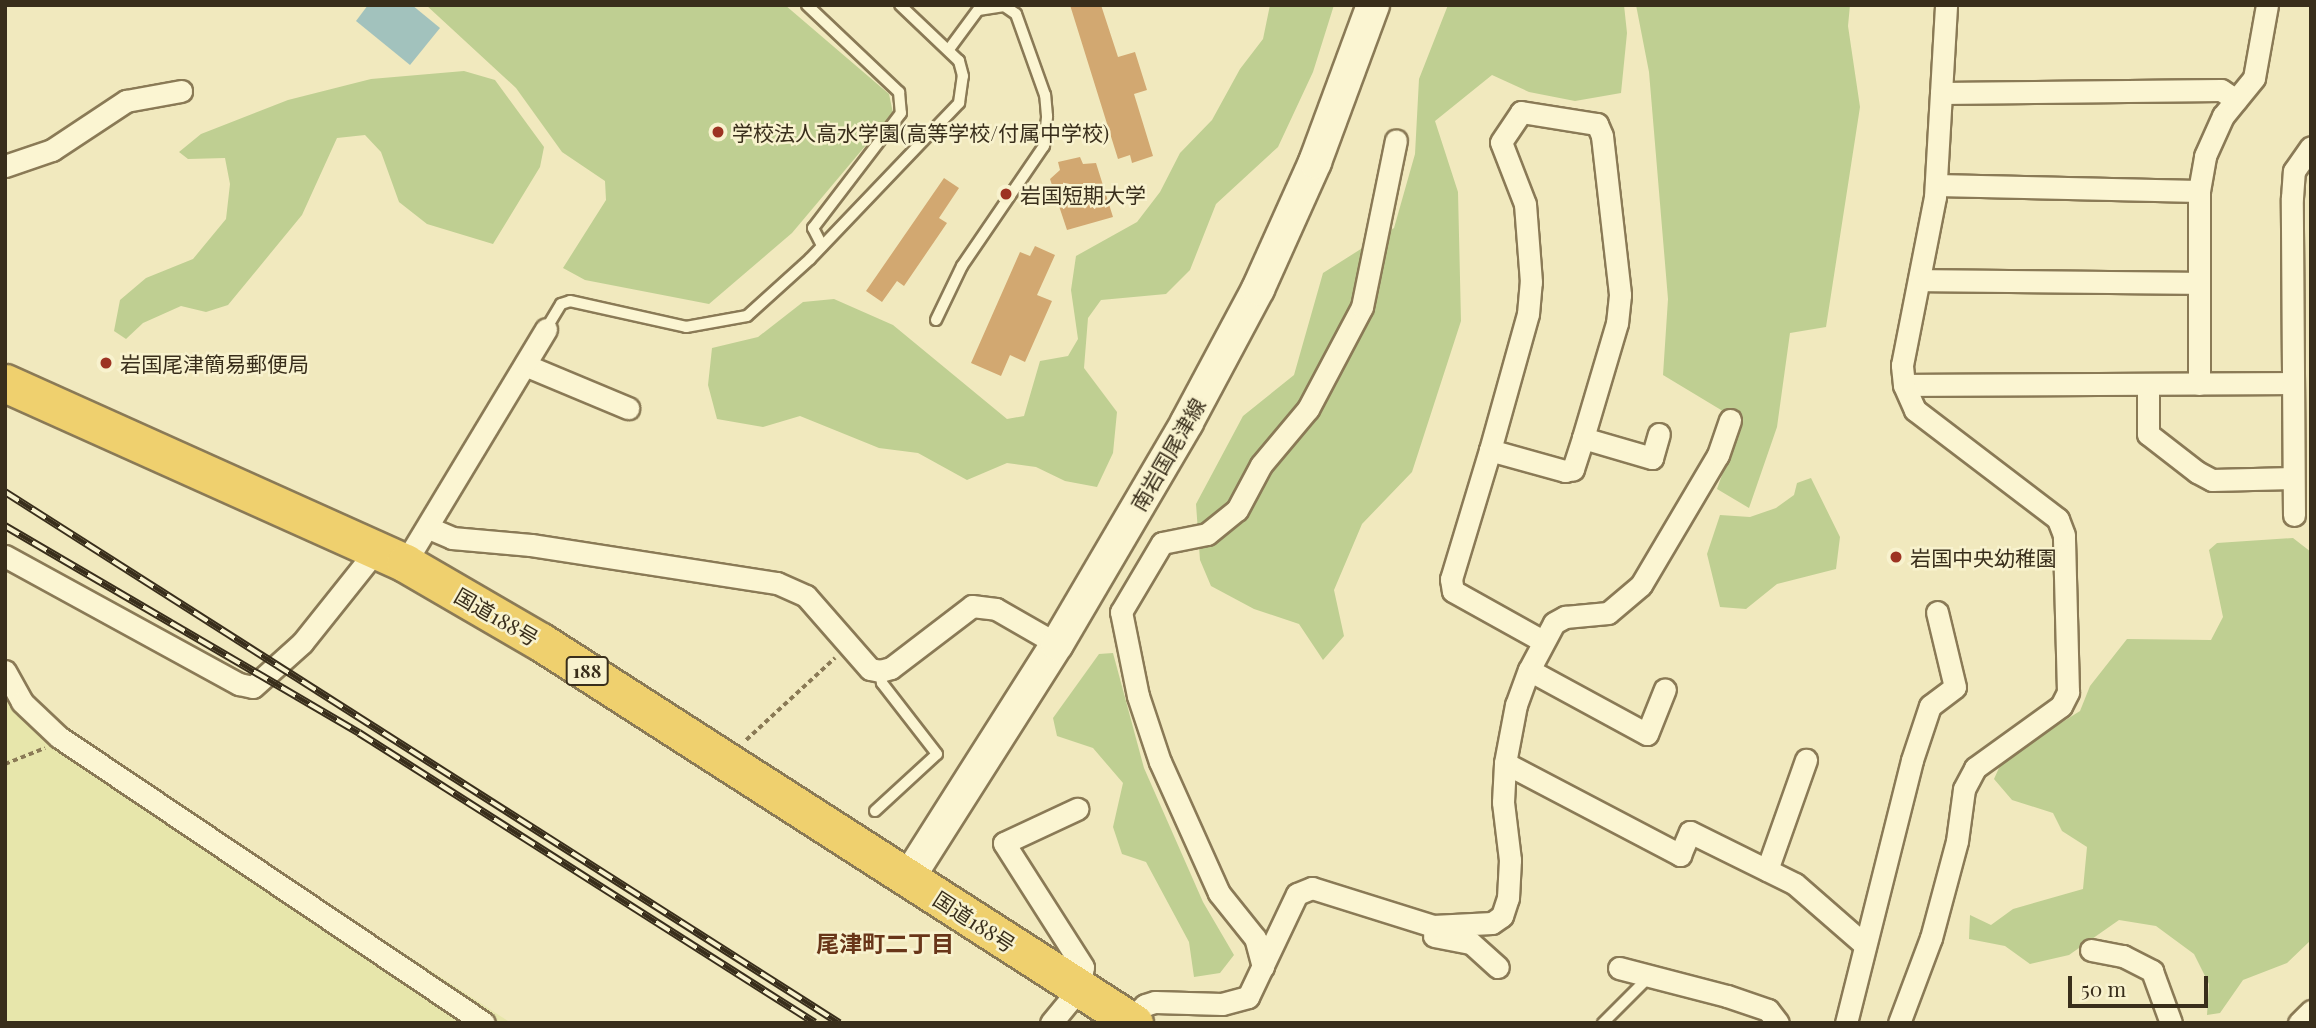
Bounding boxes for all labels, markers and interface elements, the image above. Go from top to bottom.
place label: 学校法人高水学園(高等学校/付属中学校) [732,119,1109,145]
marker: 学校法人高水学園(高等学校/付属中学校) [710,124,726,140]
place label: 岩国短期大学 [1020,181,1146,207]
marker: 岩国短期大学 [998,186,1014,202]
place label: 岩国尾津簡易郵便局 [120,350,309,376]
marker: 岩国尾津簡易郵便局 [98,355,114,371]
street label: 南岩国尾津線 [1125,393,1209,515]
place label: 岩国中央幼稚園 [1910,544,2057,570]
marker: 岩国中央幼稚園 [1888,549,1904,565]
street label: 国道188号 [451,582,543,650]
road number: 188 [564,656,610,686]
street label: 国道188号 [929,885,1021,957]
district label: 尾津町二丁目 [816,929,954,957]
scale bar [2071,962,2211,1006]
text: 50 m [2081,974,2126,1002]

